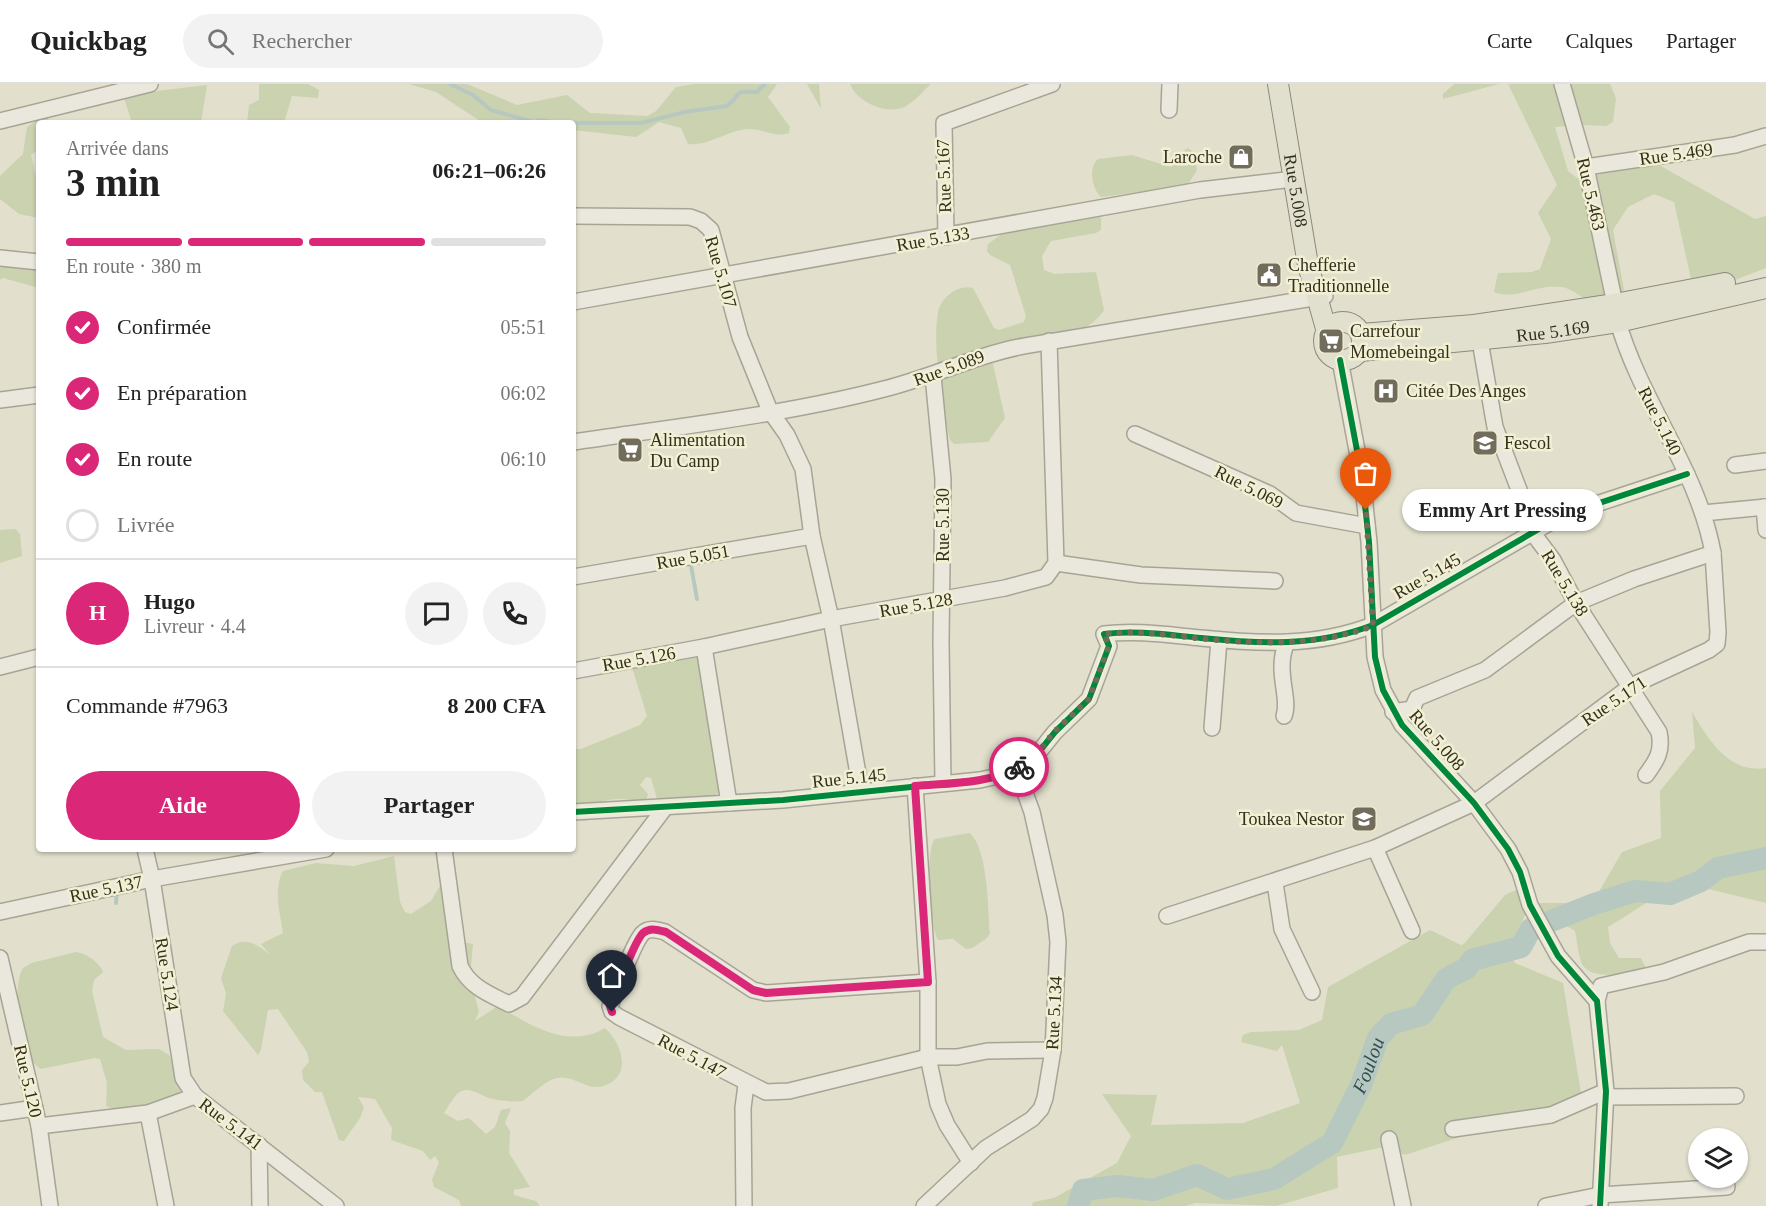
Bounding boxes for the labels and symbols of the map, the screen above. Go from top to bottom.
street label: Rue 5.167 [933,139,955,213]
street label: Rue 5.469 [1638,139,1714,169]
shop icon: Laroche [1226,142,1256,172]
place label: Laroche [1163,147,1222,167]
street label: Rue 5.008 [1280,152,1312,229]
street label: Rue 5.463 [1573,156,1609,232]
street label: Rue 5.133 [895,223,971,255]
street label: Rue 5.107 [701,234,741,310]
place label: Chefferie Traditionnelle [1288,255,1389,296]
public building icon: Chefferie Traditionnelle [1254,260,1284,290]
street label: Rue 5.169 [1515,316,1591,346]
place label: Carrefour Momebeingal [1350,321,1450,362]
supermarket icon: Carrefour Momebeingal [1316,326,1346,356]
street label: Rue 5.089 [911,346,987,390]
hospital icon: Citée Des Anges [1371,376,1401,406]
place label: Citée Des Anges [1406,381,1526,401]
street label: Rue 5.140 [1634,383,1686,459]
school or university icon: Fescol [1470,428,1500,458]
place label: Alimentation Du Camp [650,430,745,471]
place label: Fescol [1504,433,1551,453]
supermarket icon: Alimentation Du Camp [615,435,645,465]
pin [1340,448,1391,510]
street label: Rue 5.069 [1211,461,1287,513]
street label: Rue 5.130 [933,488,953,562]
callout: Emmy Art Pressing [1402,489,1603,531]
street label: Rue 5.051 [655,541,731,573]
street label: Rue 5.138 [1537,546,1593,620]
street label: Rue 5.145 [1390,549,1464,603]
street label: Rue 5.128 [878,589,954,621]
street label: Rue 5.126 [601,643,677,675]
street label: Rue 5.171 [1578,672,1650,730]
street label: Rue 5.008 [1405,706,1469,774]
courier [989,737,1049,797]
street label: Rue 5.145 [811,764,887,792]
school or university icon: Toukea Nestor [1349,804,1379,834]
place label: Toukea Nestor [1239,809,1344,829]
street label: Rue 5.137 [68,872,144,906]
street label: Rue 5.124 [151,936,183,1012]
pin [586,950,637,1012]
street label: Rue 5.134 [1042,976,1066,1050]
street label: Rue 5.147 [655,1030,729,1082]
water label: Foulou [1347,1034,1388,1098]
street label: Rue 5.120 [10,1043,46,1119]
street label: Rue 5.141 [195,1094,267,1154]

